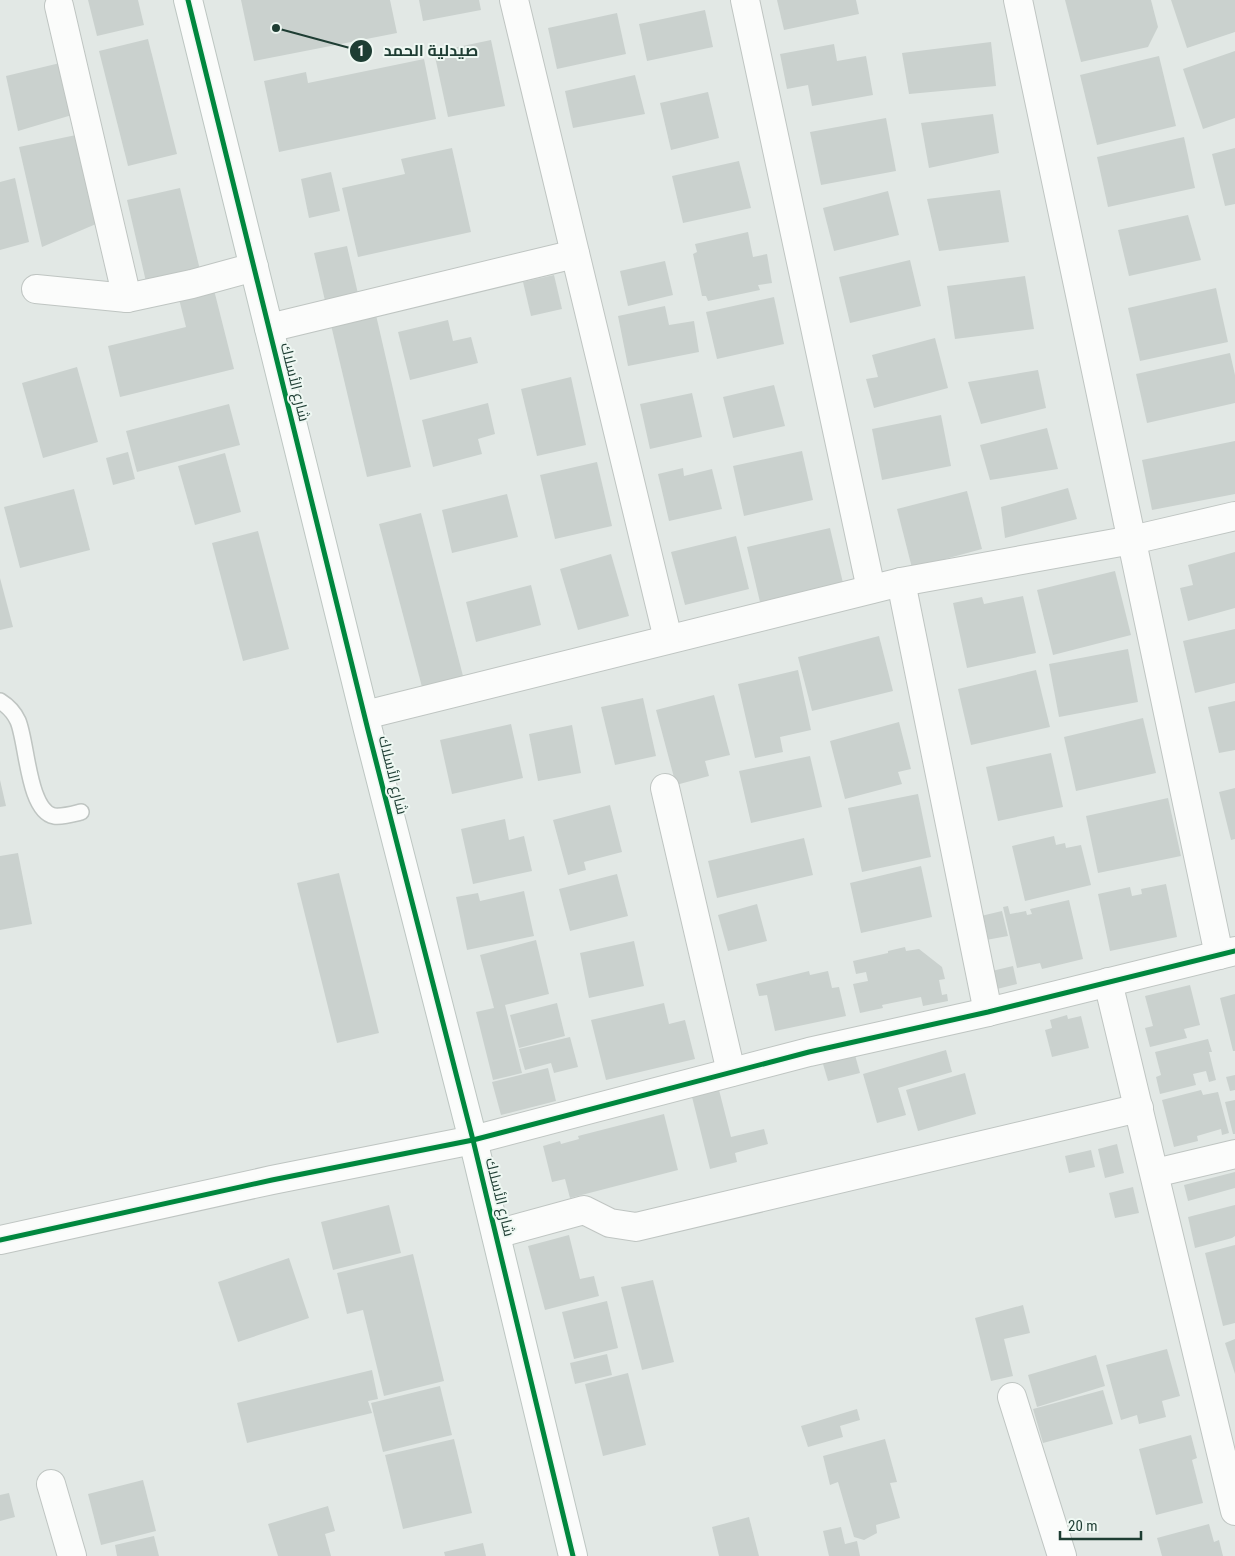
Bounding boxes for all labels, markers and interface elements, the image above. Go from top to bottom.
callout: صيدلية الحمد [349,35,488,66]
text: صيدلية الحمد [384,41,478,60]
text: 1 [357,42,365,60]
street label: شارع الأسلاك [275,341,313,424]
street label: شارع الأسلاك [373,734,411,817]
street label: شارع الأسلاك [480,1156,518,1239]
scale bar [1060,1508,1141,1540]
text: 20 m [1068,1517,1098,1535]

